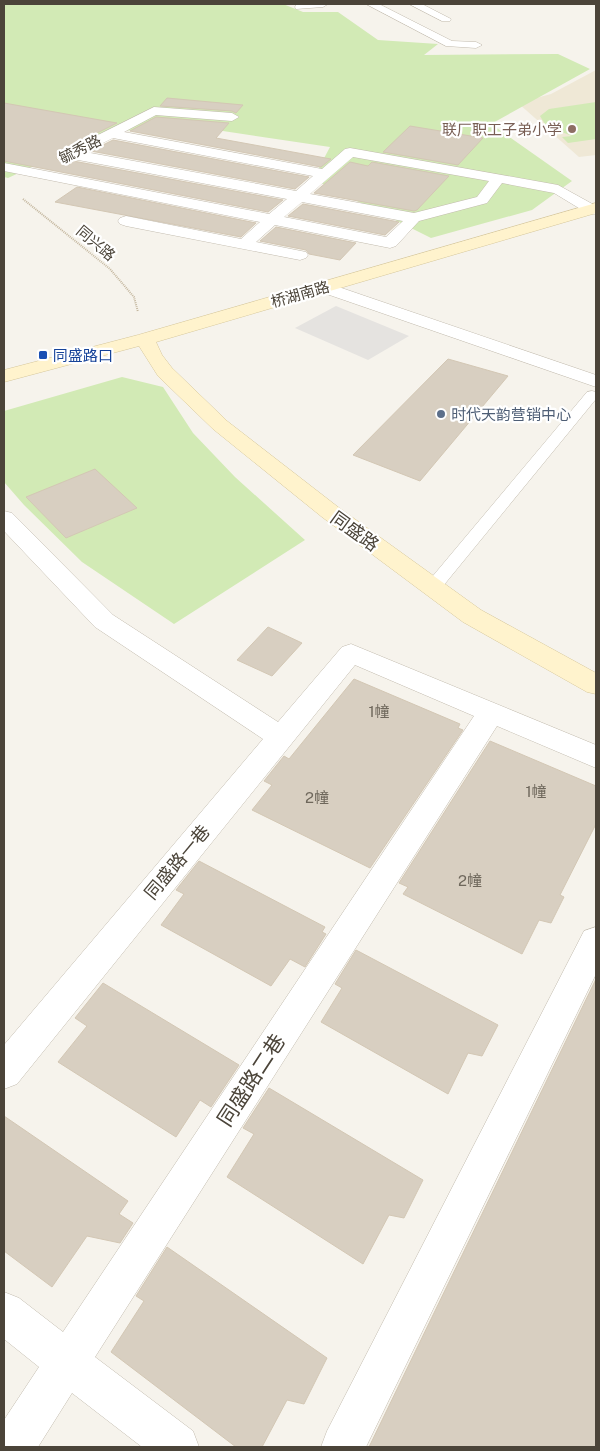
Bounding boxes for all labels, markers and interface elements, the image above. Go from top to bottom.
place label: 联厂职工子弟小学 [442,121,562,138]
marker: 联厂职工子弟小学 [566,123,578,135]
street label: 毓秀路 [56,131,104,167]
street label: 同兴路 [73,222,119,264]
street label: 桥湖南路 [269,278,331,310]
place label: 同盛路口 [53,347,113,364]
marker: 同盛路口 [37,349,49,361]
place label: 时代天韵营销中心 [451,406,571,423]
marker: 时代天韵营销中心 [435,408,447,420]
street label: 同盛路 [327,507,383,555]
house number: 1幢 [368,703,390,720]
house number: 1幢 [525,783,547,800]
house number: 2幢 [305,789,329,806]
street label: 同盛路一巷 [140,821,214,903]
house number: 2幢 [458,872,482,889]
street label: 同盛路二巷 [212,1029,290,1131]

